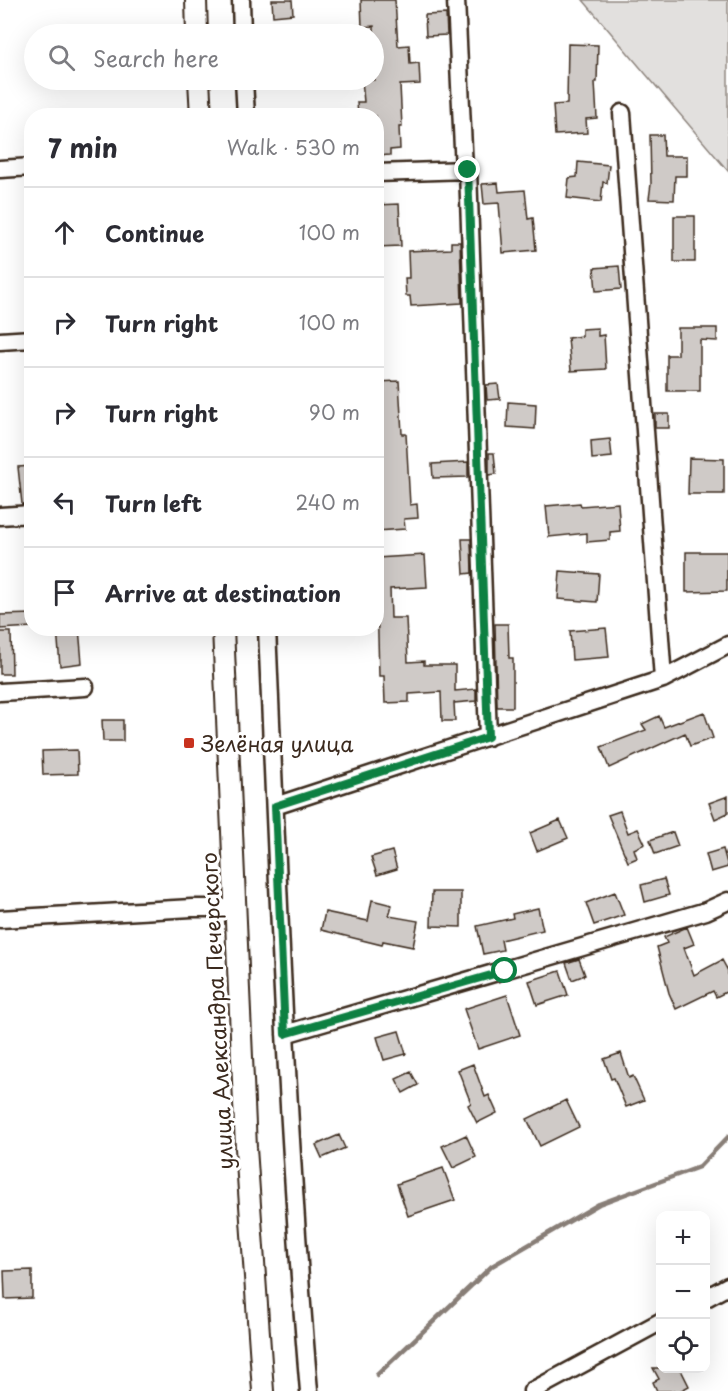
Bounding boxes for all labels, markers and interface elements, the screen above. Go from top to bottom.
search box [24,24,384,90]
icon: search [45,41,78,74]
text: Search here [93,41,219,74]
text: 7 min [48,128,118,167]
text: Walk · 530 m [227,132,360,162]
route end [454,156,480,182]
icon: ahead [48,216,81,249]
text: Continue [105,216,204,249]
text: 100 m [299,217,360,247]
icon: right [48,306,81,339]
text: Turn right [105,306,218,339]
text: 100 m [299,307,360,337]
icon: right [48,396,81,429]
text: Turn right [105,396,218,429]
text: 90 m [309,397,360,427]
icon: left [48,486,81,519]
text: Turn left [105,486,202,519]
text: 240 m [295,487,360,517]
icon: arrive [48,576,81,609]
text: Arrive at destination [105,576,341,609]
place label: Зелёная улица [201,727,354,759]
marker: Зелёная улица [182,736,196,750]
street label: улица Александра Печерского [192,851,240,1171]
route start [491,957,517,983]
map controls [656,1211,710,1373]
button: + [656,1211,710,1265]
button: − [656,1265,710,1319]
button: locate [656,1319,710,1373]

